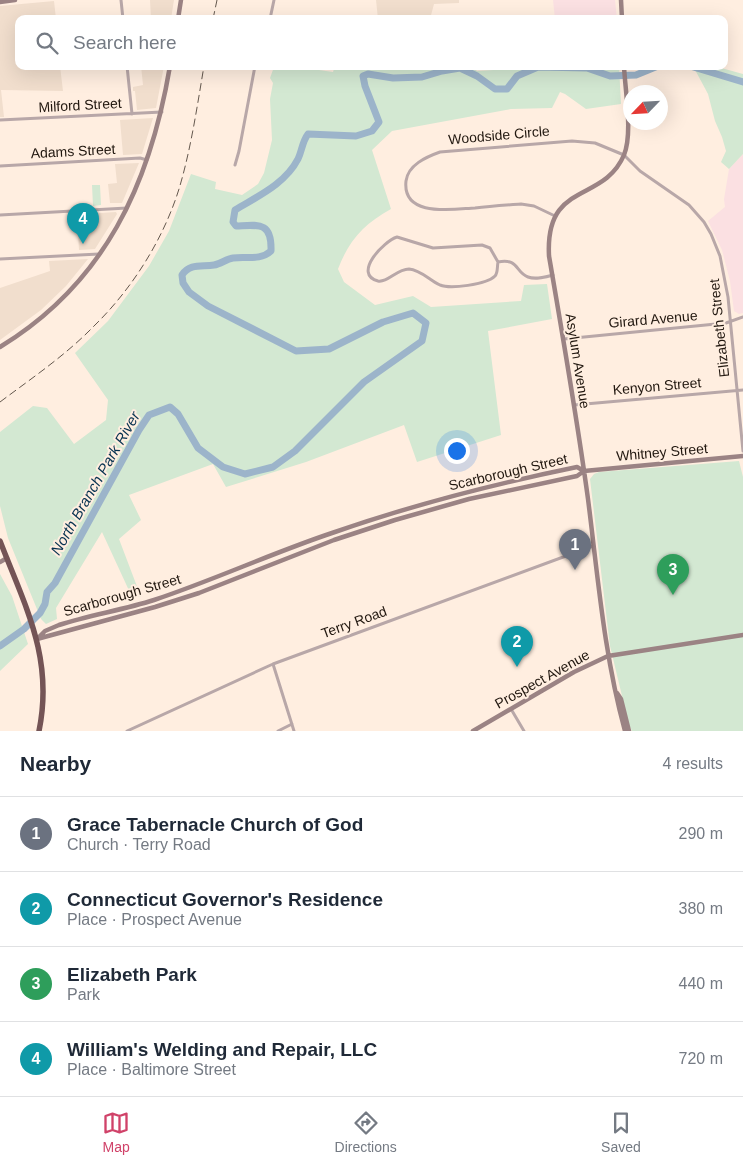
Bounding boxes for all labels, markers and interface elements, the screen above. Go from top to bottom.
search box [15,15,728,70]
icon: search [33,29,61,57]
text: Search here [73,32,177,53]
north arrow [623,85,668,130]
street label: Milford Street [38,95,122,115]
street label: Woodside Circle [448,123,551,147]
street label: Adams Street [30,141,116,161]
pin: 4 [67,203,99,244]
street label: Elizabeth Street [706,278,732,378]
street label: Girard Avenue [608,307,698,331]
street label: Asylum Avenue [563,312,593,410]
street label: Kenyon Street [612,374,702,398]
water label: North Branch Park River [47,407,143,558]
your location [444,438,470,464]
street label: Whitney Street [616,440,709,464]
street label: Scarborough Street [447,451,569,493]
pin: 1 [559,529,591,570]
pin: 3 [657,554,689,595]
street label: Scarborough Street [61,571,183,619]
street label: Terry Road [319,603,389,641]
pin: 2 [501,626,533,667]
street label: Prospect Avenue [492,646,592,712]
text: Nearby [20,752,91,775]
text: 4 results [663,755,723,772]
text: Grace Tabernacle Church of God [67,814,363,835]
text: 1 [32,825,40,842]
text: 290 m [679,825,723,842]
text: Church · Terry Road [67,836,211,853]
text: Connecticut Governor's Residence [67,889,383,910]
text: 2 [32,900,40,917]
text: 380 m [679,900,723,917]
text: Place · Prospect Avenue [67,911,242,928]
text: Elizabeth Park [67,964,197,985]
text: 3 [32,975,40,992]
text: 440 m [679,975,723,992]
text: Park [67,986,100,1003]
text: William's Welding and Repair, LLC [67,1039,377,1060]
text: 4 [32,1050,40,1067]
text: 720 m [679,1050,723,1067]
text: Place · Baltimore Street [67,1061,236,1078]
tab: Map [102,1109,130,1155]
tab: Directions [335,1109,397,1155]
tab: Saved [601,1109,641,1155]

